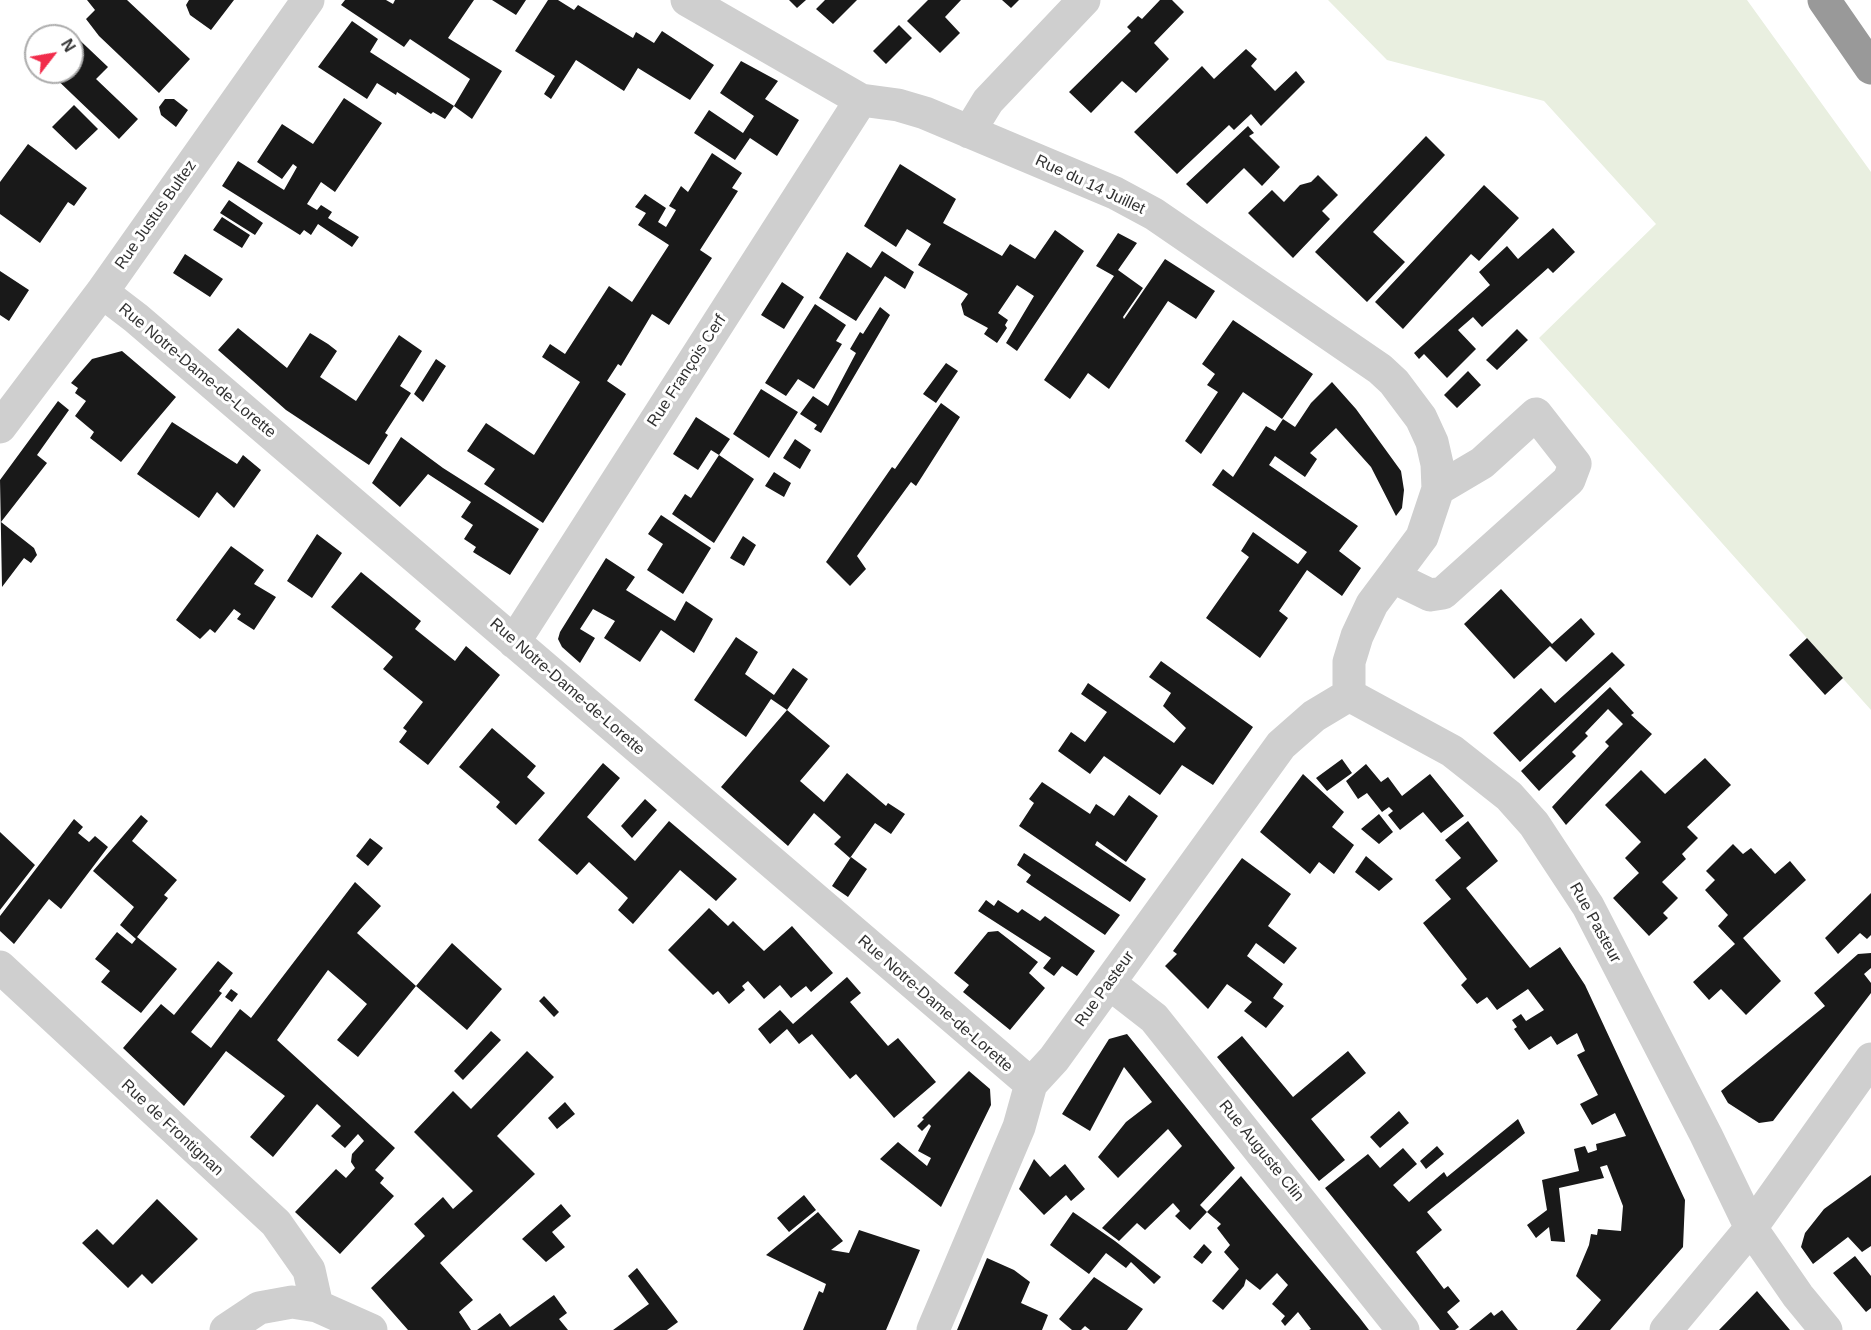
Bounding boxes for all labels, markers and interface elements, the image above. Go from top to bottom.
north arrow [24,24,84,84]
text: N [58,36,78,55]
street label: Rue du 14 Juillet [1032,151,1148,219]
street label: Rue Justus Bultez [111,157,201,273]
street label: Rue Notre-Dame-de-Lorette [115,300,279,442]
street label: Rue François Cerf [644,311,730,431]
street label: Rue Notre-Dame-de-Lorette [486,614,648,760]
street label: Rue Pasteur [1565,879,1625,967]
street label: Rue Notre-Dame-de-Lorette [854,931,1016,1077]
street label: Rue Pasteur [1071,947,1139,1031]
street label: Rue de Frontignan [117,1076,227,1180]
street label: Rue Auguste Clin [1214,1097,1308,1205]

